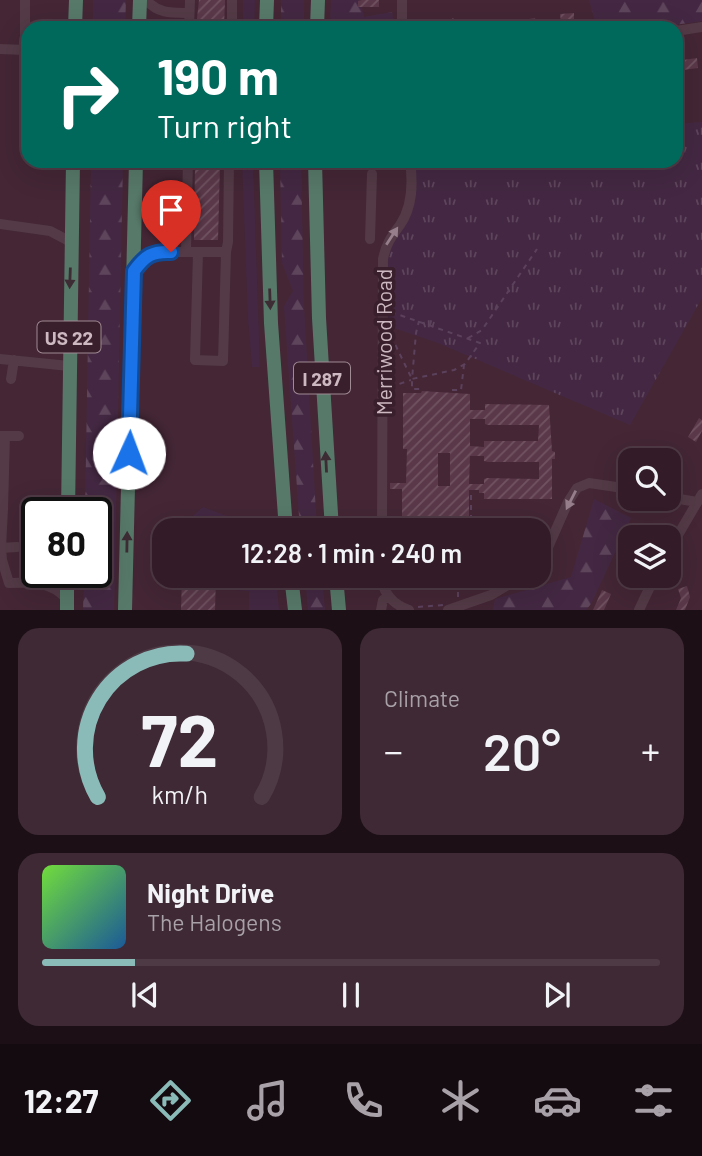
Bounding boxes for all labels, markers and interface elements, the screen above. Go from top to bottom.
text: 190 m [157,46,279,105]
icon: right [42,49,133,140]
text: Turn right [157,106,292,144]
pin [141,180,201,252]
icon: arrive [152,191,190,229]
one-way arrow [386,227,399,246]
one-way arrow [65,267,76,289]
street label: Merriwood Road [371,269,396,415]
one-way arrow [264,288,275,310]
road number: US 22 [38,322,100,352]
road number: I 287 [294,362,350,394]
position arrow [92,416,166,490]
map controls [618,448,681,588]
button: search [618,448,681,511]
one-way arrow [321,451,332,473]
one-way arrow [565,490,576,510]
speed limit sign: 80 [21,497,112,588]
button: layers [618,525,681,588]
one-way arrow [121,531,133,553]
text: 12:28 · 1 min · 240 m [241,537,462,568]
text: Climate [384,684,460,712]
text: 72 [142,695,218,783]
text: 20° [483,719,561,781]
text: − [384,727,403,773]
text: + [641,727,660,773]
text: km/h [152,779,208,809]
text: Night Drive [147,877,274,908]
text: The Halogens [147,908,282,936]
icon: previous [126,976,164,1014]
icon: pause [332,976,370,1014]
icon: next [538,976,576,1014]
icon: directions [146,1076,195,1125]
icon: music [243,1076,292,1125]
icon: phone [339,1076,388,1125]
icon: climate [436,1076,485,1125]
icon: car [533,1076,582,1125]
icon: filters [629,1076,678,1125]
text: 12:27 [24,1081,99,1119]

